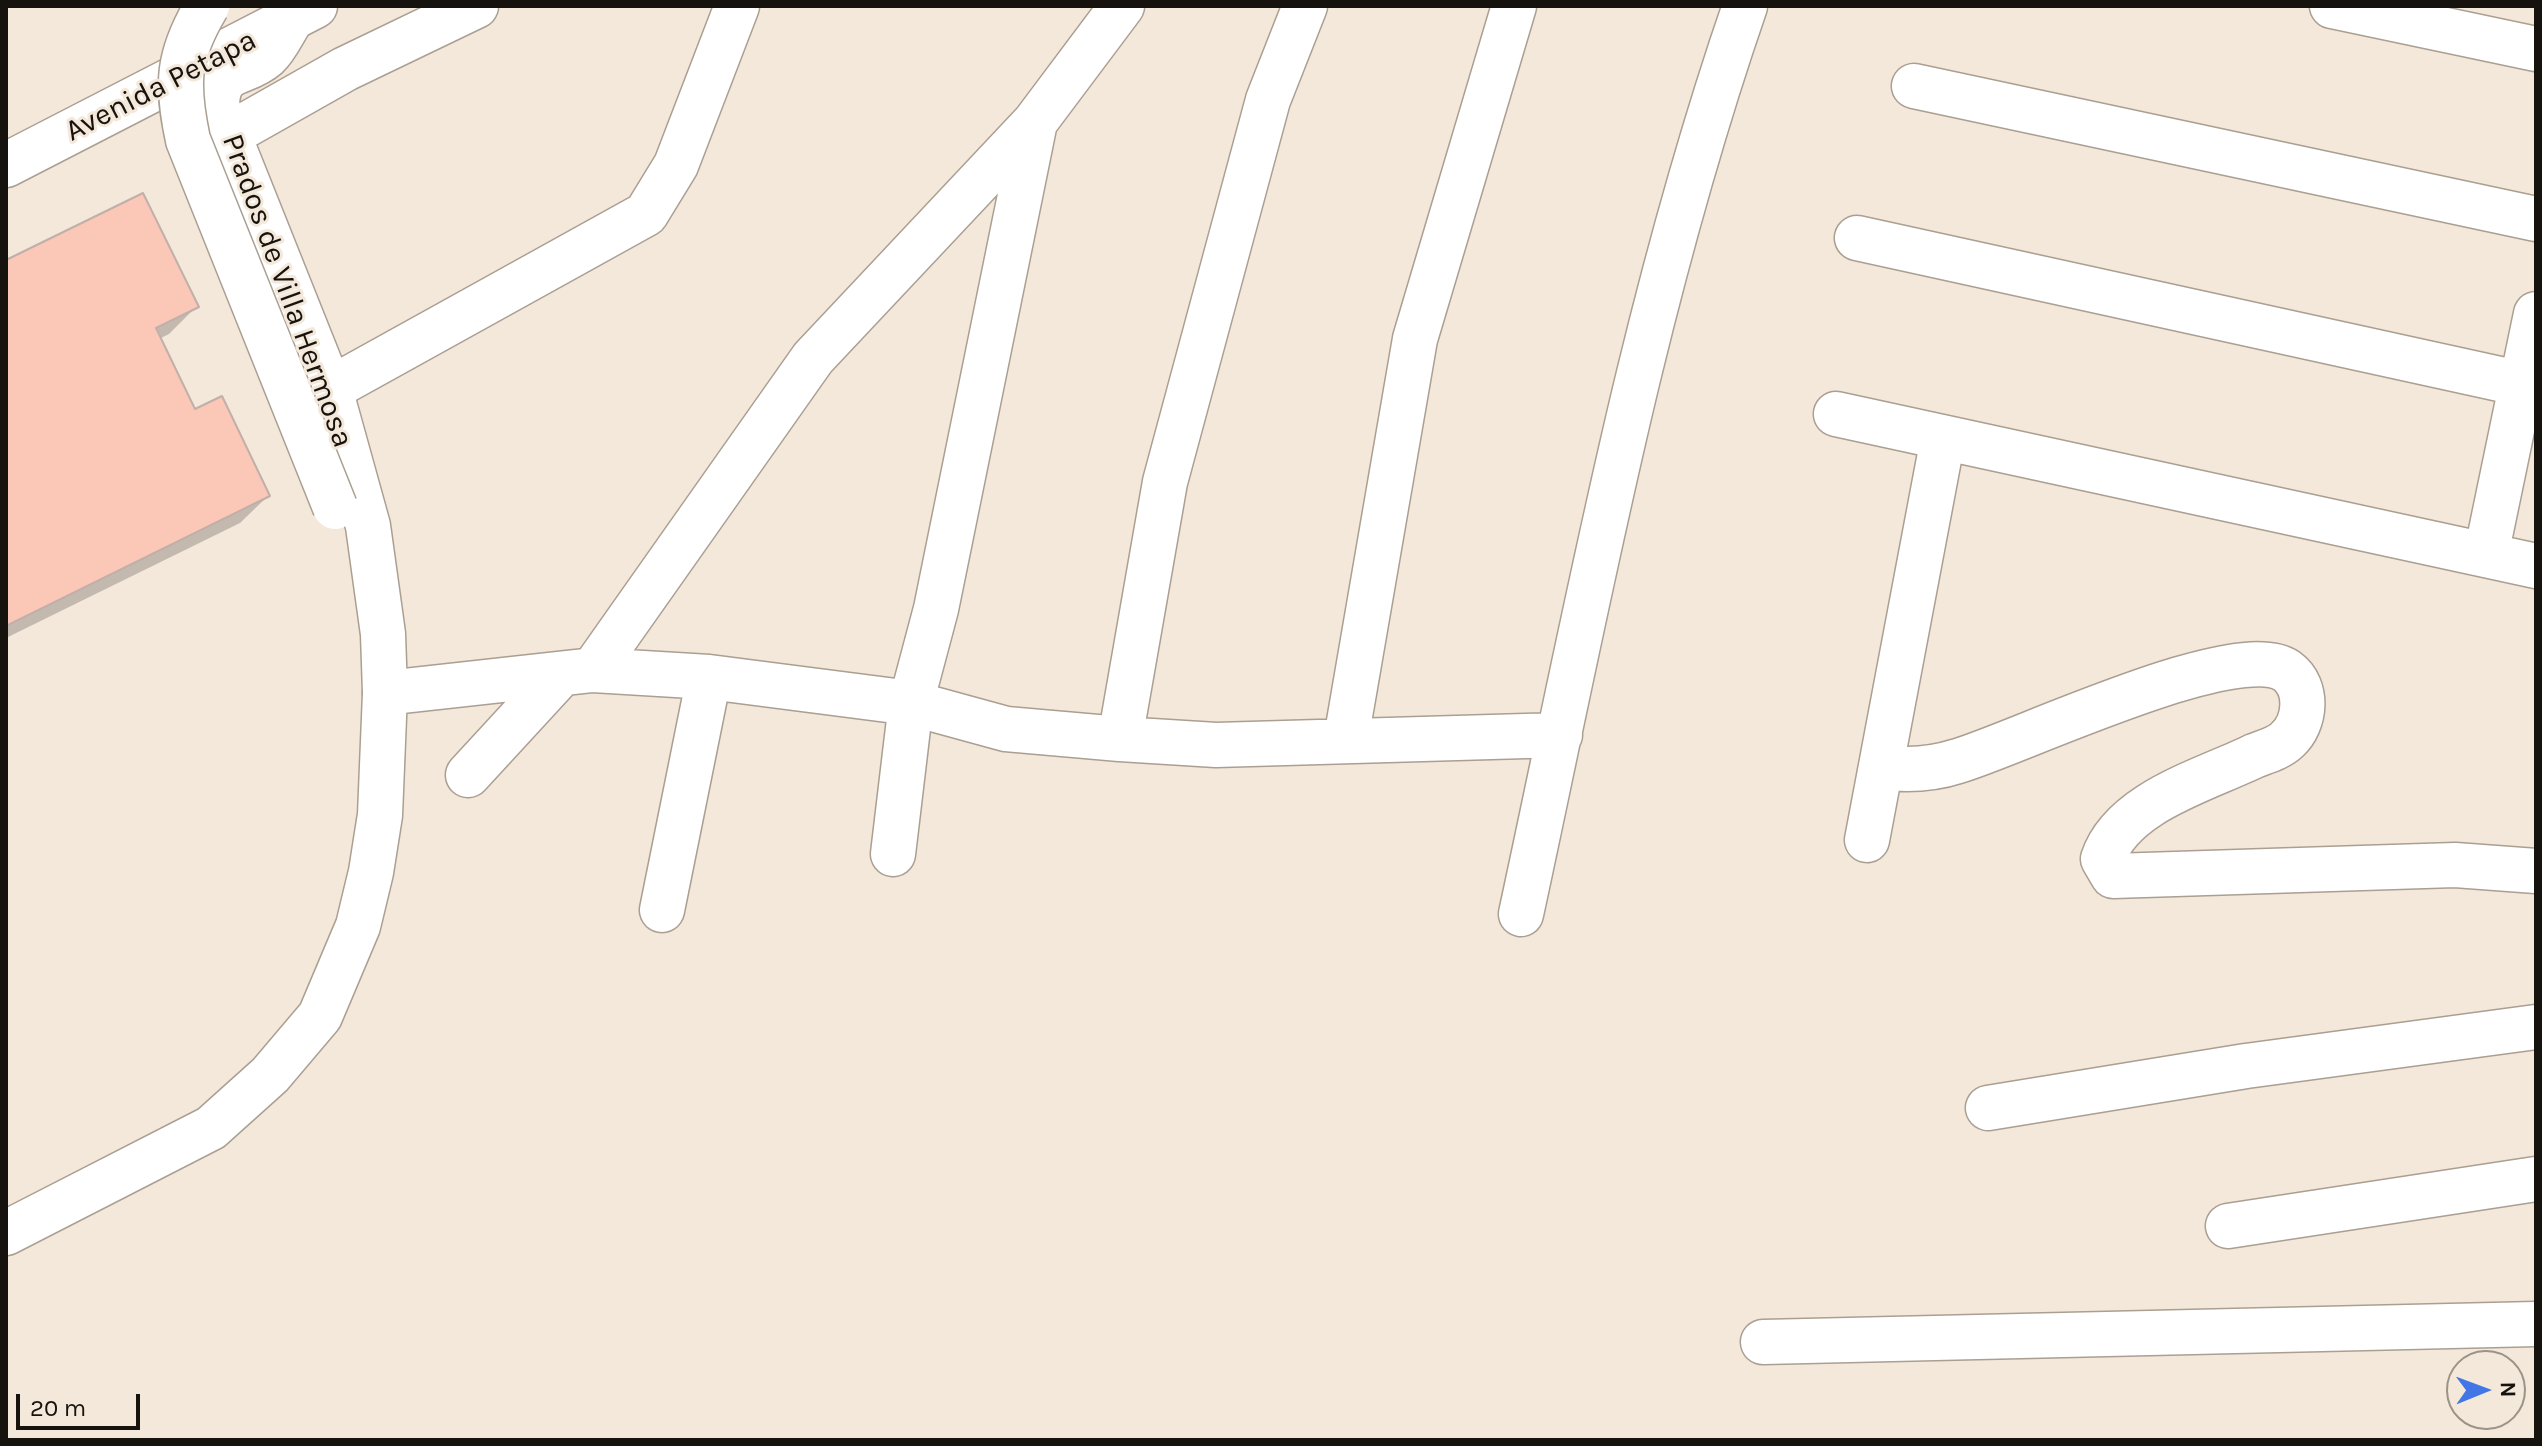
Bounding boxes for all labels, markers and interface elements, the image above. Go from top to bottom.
street label: Avenida Petapa [60,22,262,150]
street label: Prados de Villa Hermosa [214,129,360,453]
north arrow [2446,1350,2526,1430]
scale bar [20,1378,144,1428]
text: N [2495,1381,2521,1398]
text: 20 m [30,1394,86,1422]

